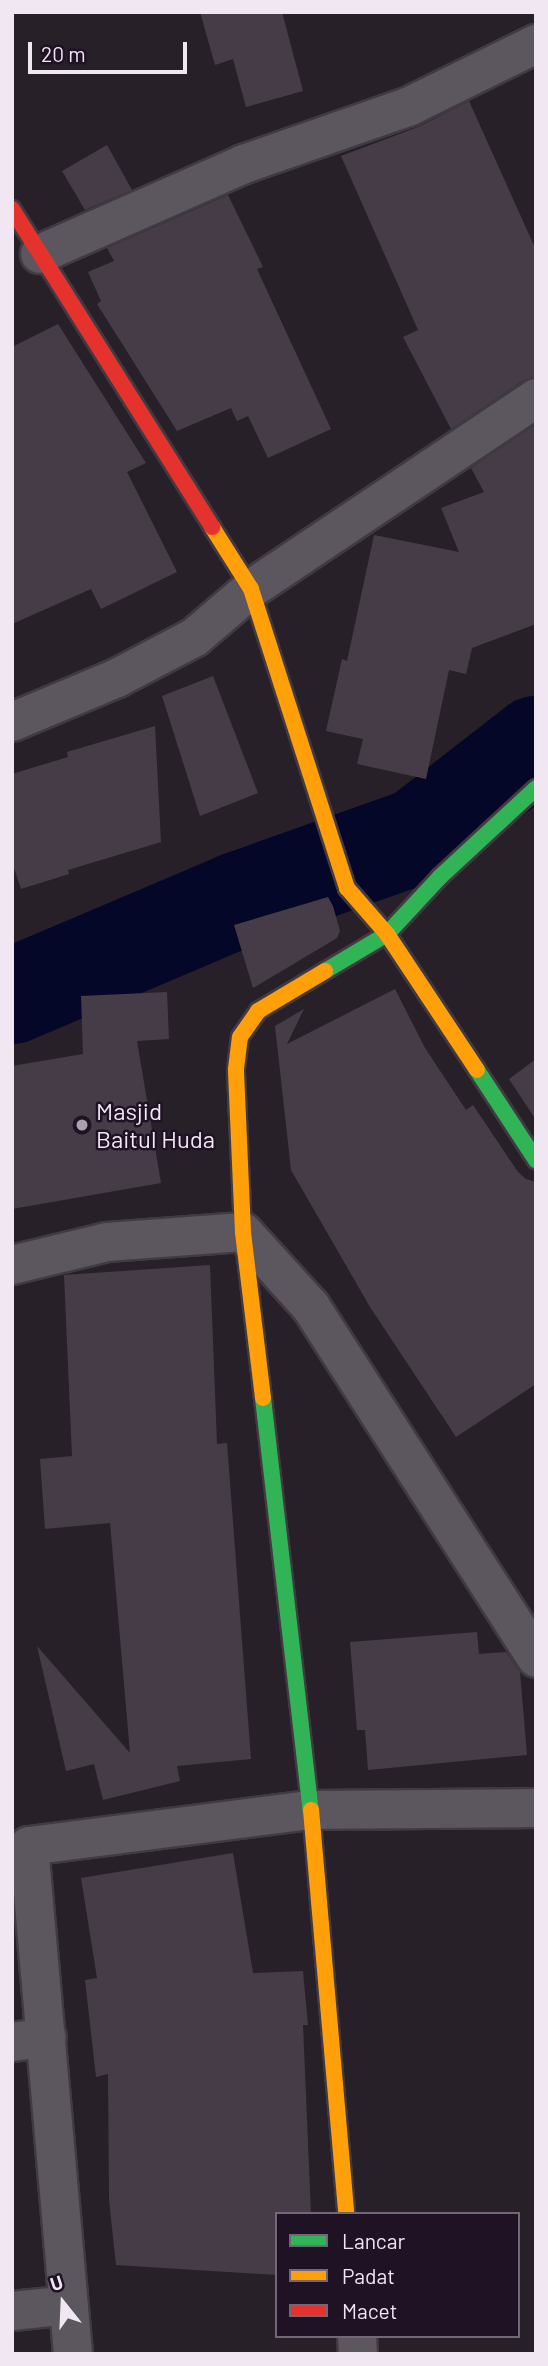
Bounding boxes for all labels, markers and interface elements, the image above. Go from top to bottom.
scale bar [32,28,191,72]
text: 20 m [41,41,86,66]
place label: Masjid Baitul Huda [96,1097,215,1153]
marker: Masjid Baitul Huda [74,1117,90,1133]
legend [275,2212,520,2338]
text: Lancar [342,2228,405,2253]
text: Padat [342,2263,395,2288]
north arrow [28,2268,98,2338]
text: U [47,2270,66,2295]
text: Macet [342,2298,397,2323]

